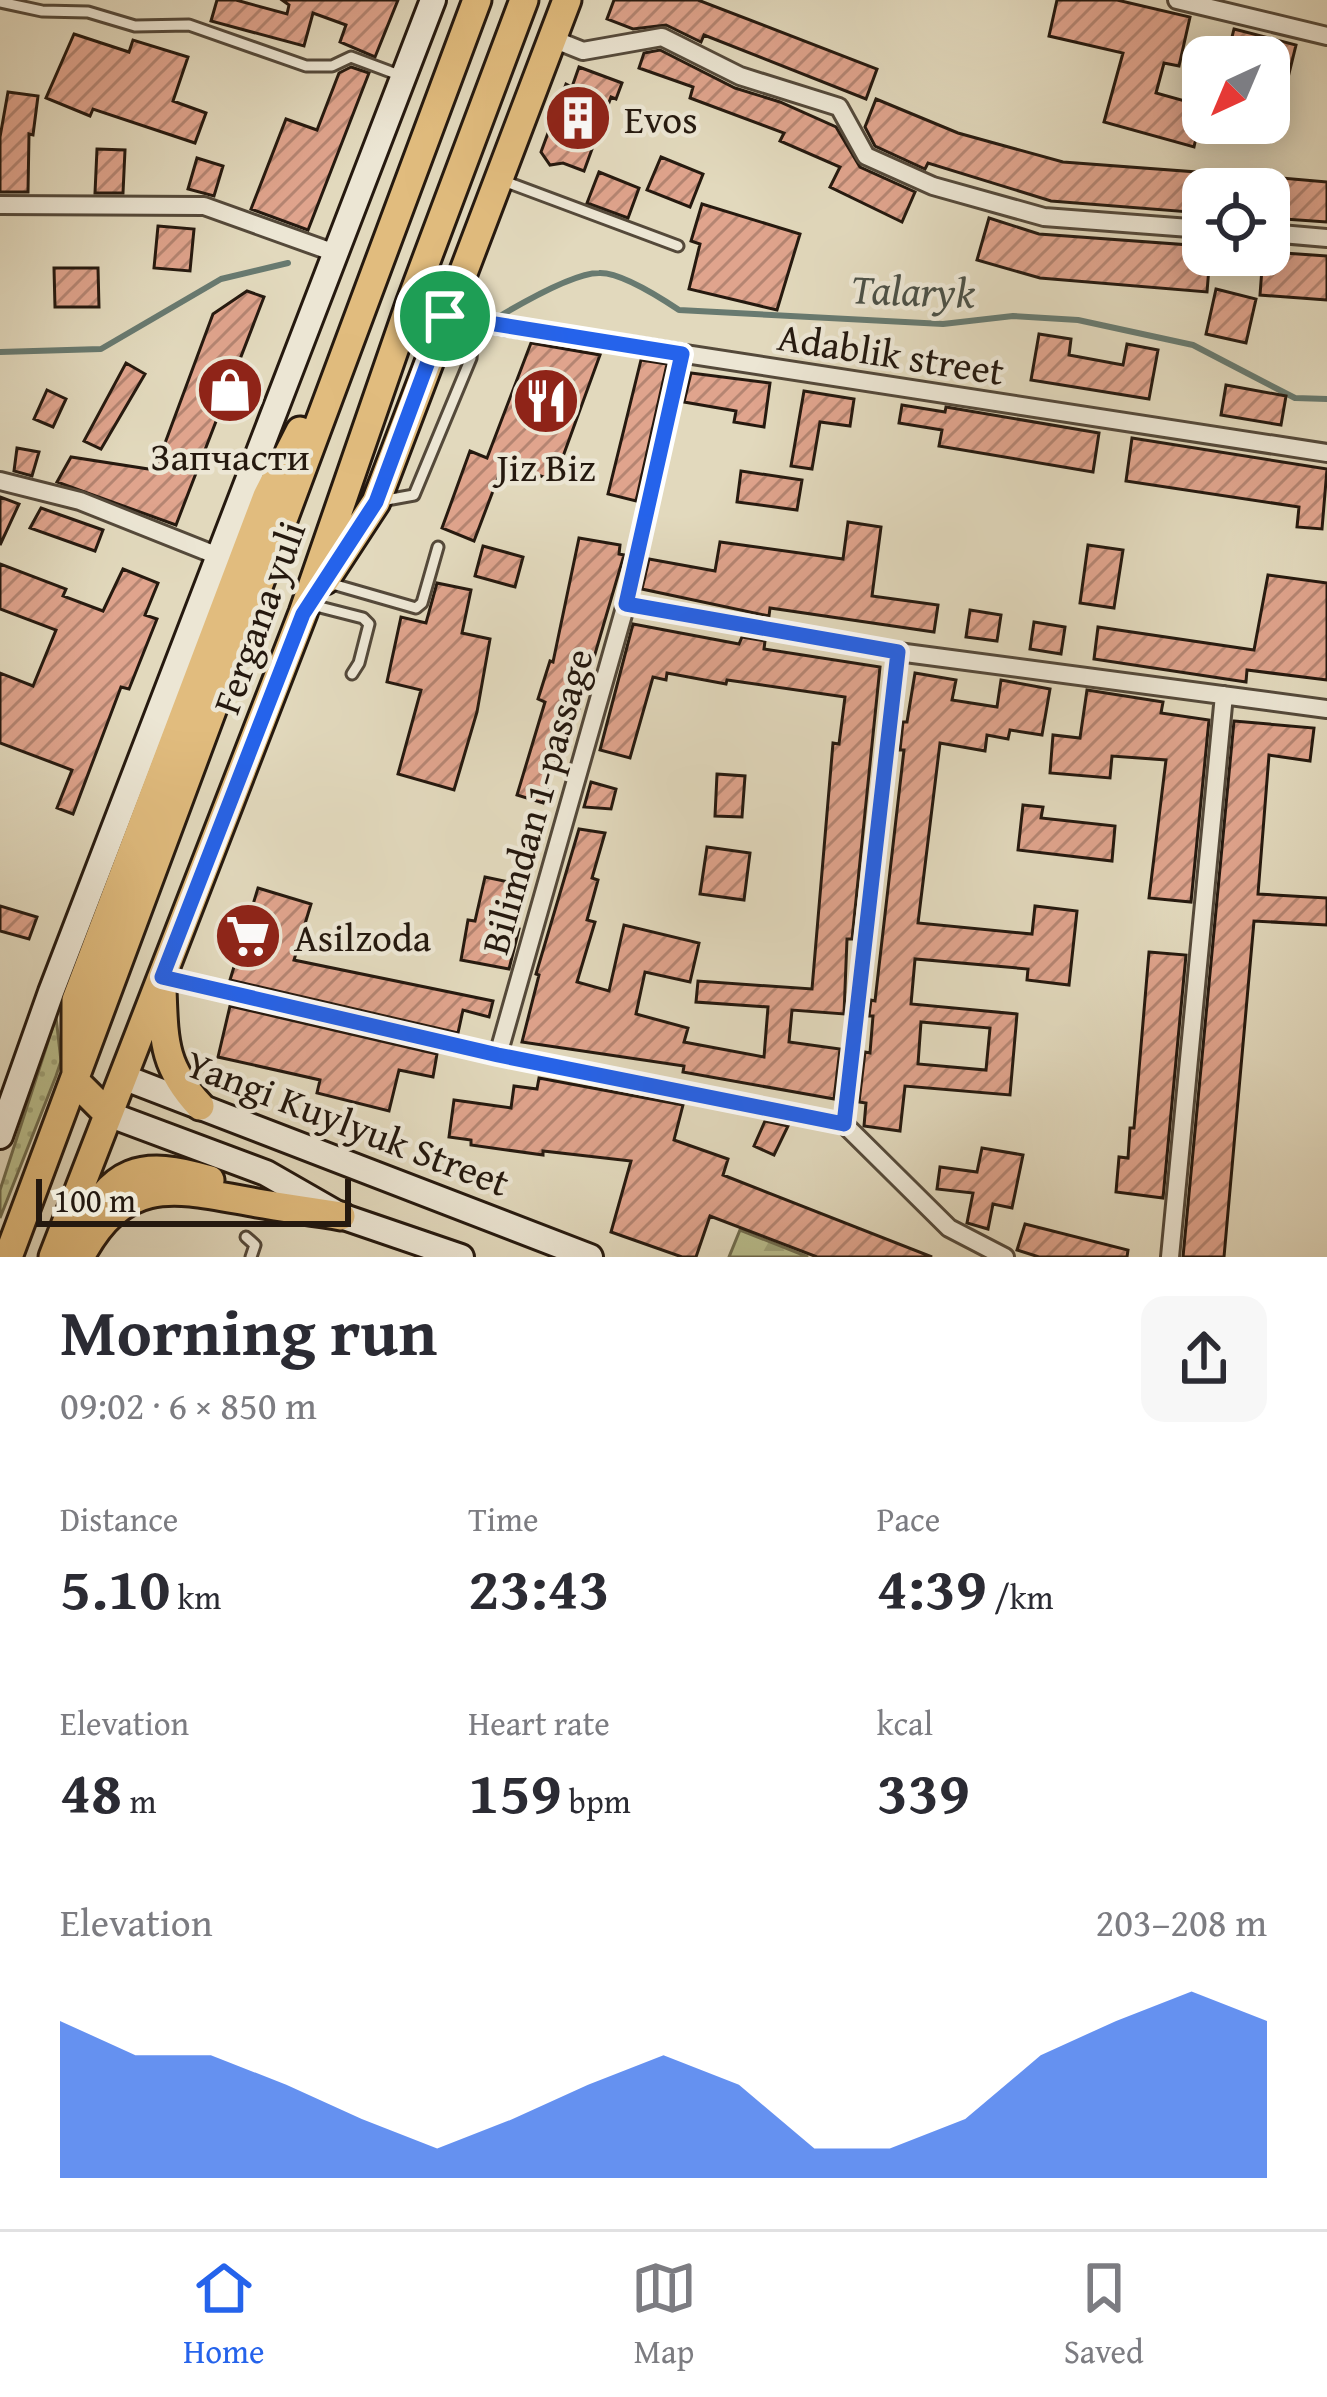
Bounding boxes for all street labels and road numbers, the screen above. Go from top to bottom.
street label: Adablik street [774,307,1009,399]
street label: Fergana yuli [197,513,319,721]
street label: Bilimdan 1-passage [465,642,607,960]
street label: Yangi Kuylyuk Street [178,1034,518,1210]

